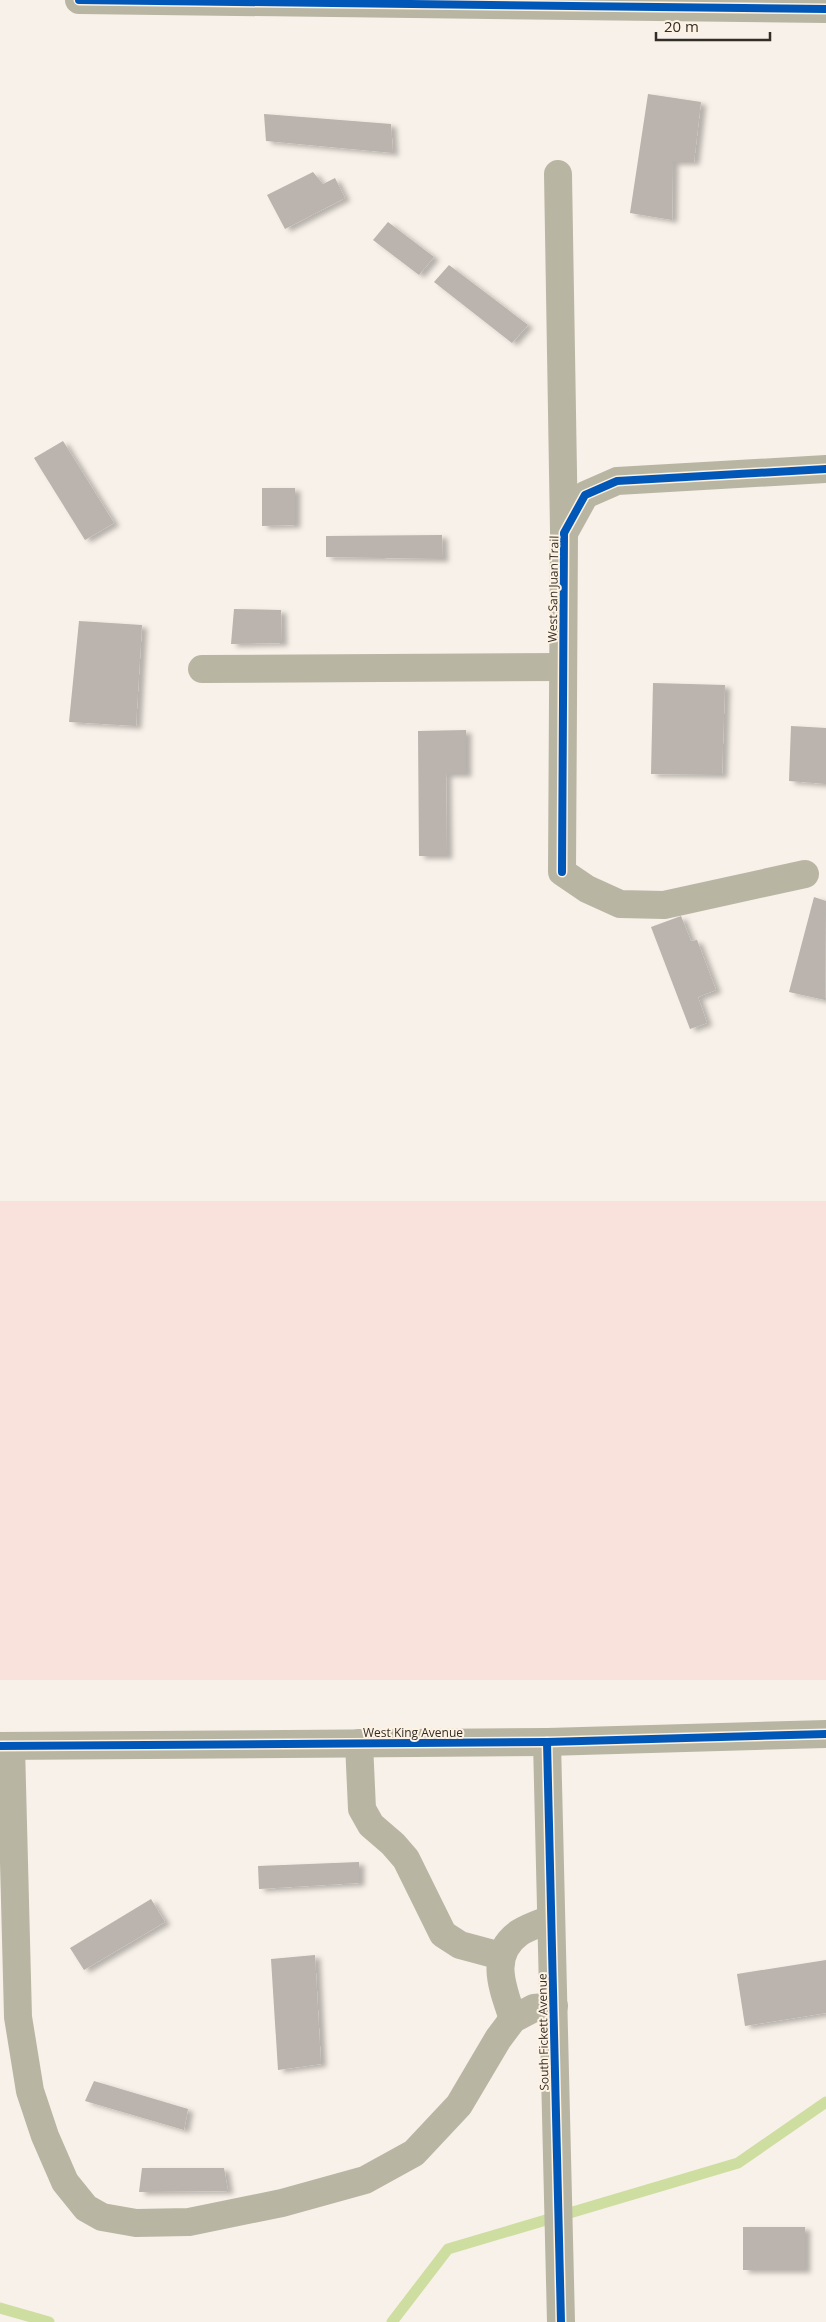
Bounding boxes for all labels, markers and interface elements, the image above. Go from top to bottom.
scale bar [656,10,770,42]
text: 20 m [664,16,699,36]
street label: West San Juan Trail [544,536,562,642]
street label: West King Avenue [363,1724,463,1741]
street label: South Fickett Avenue [533,1973,553,2091]

